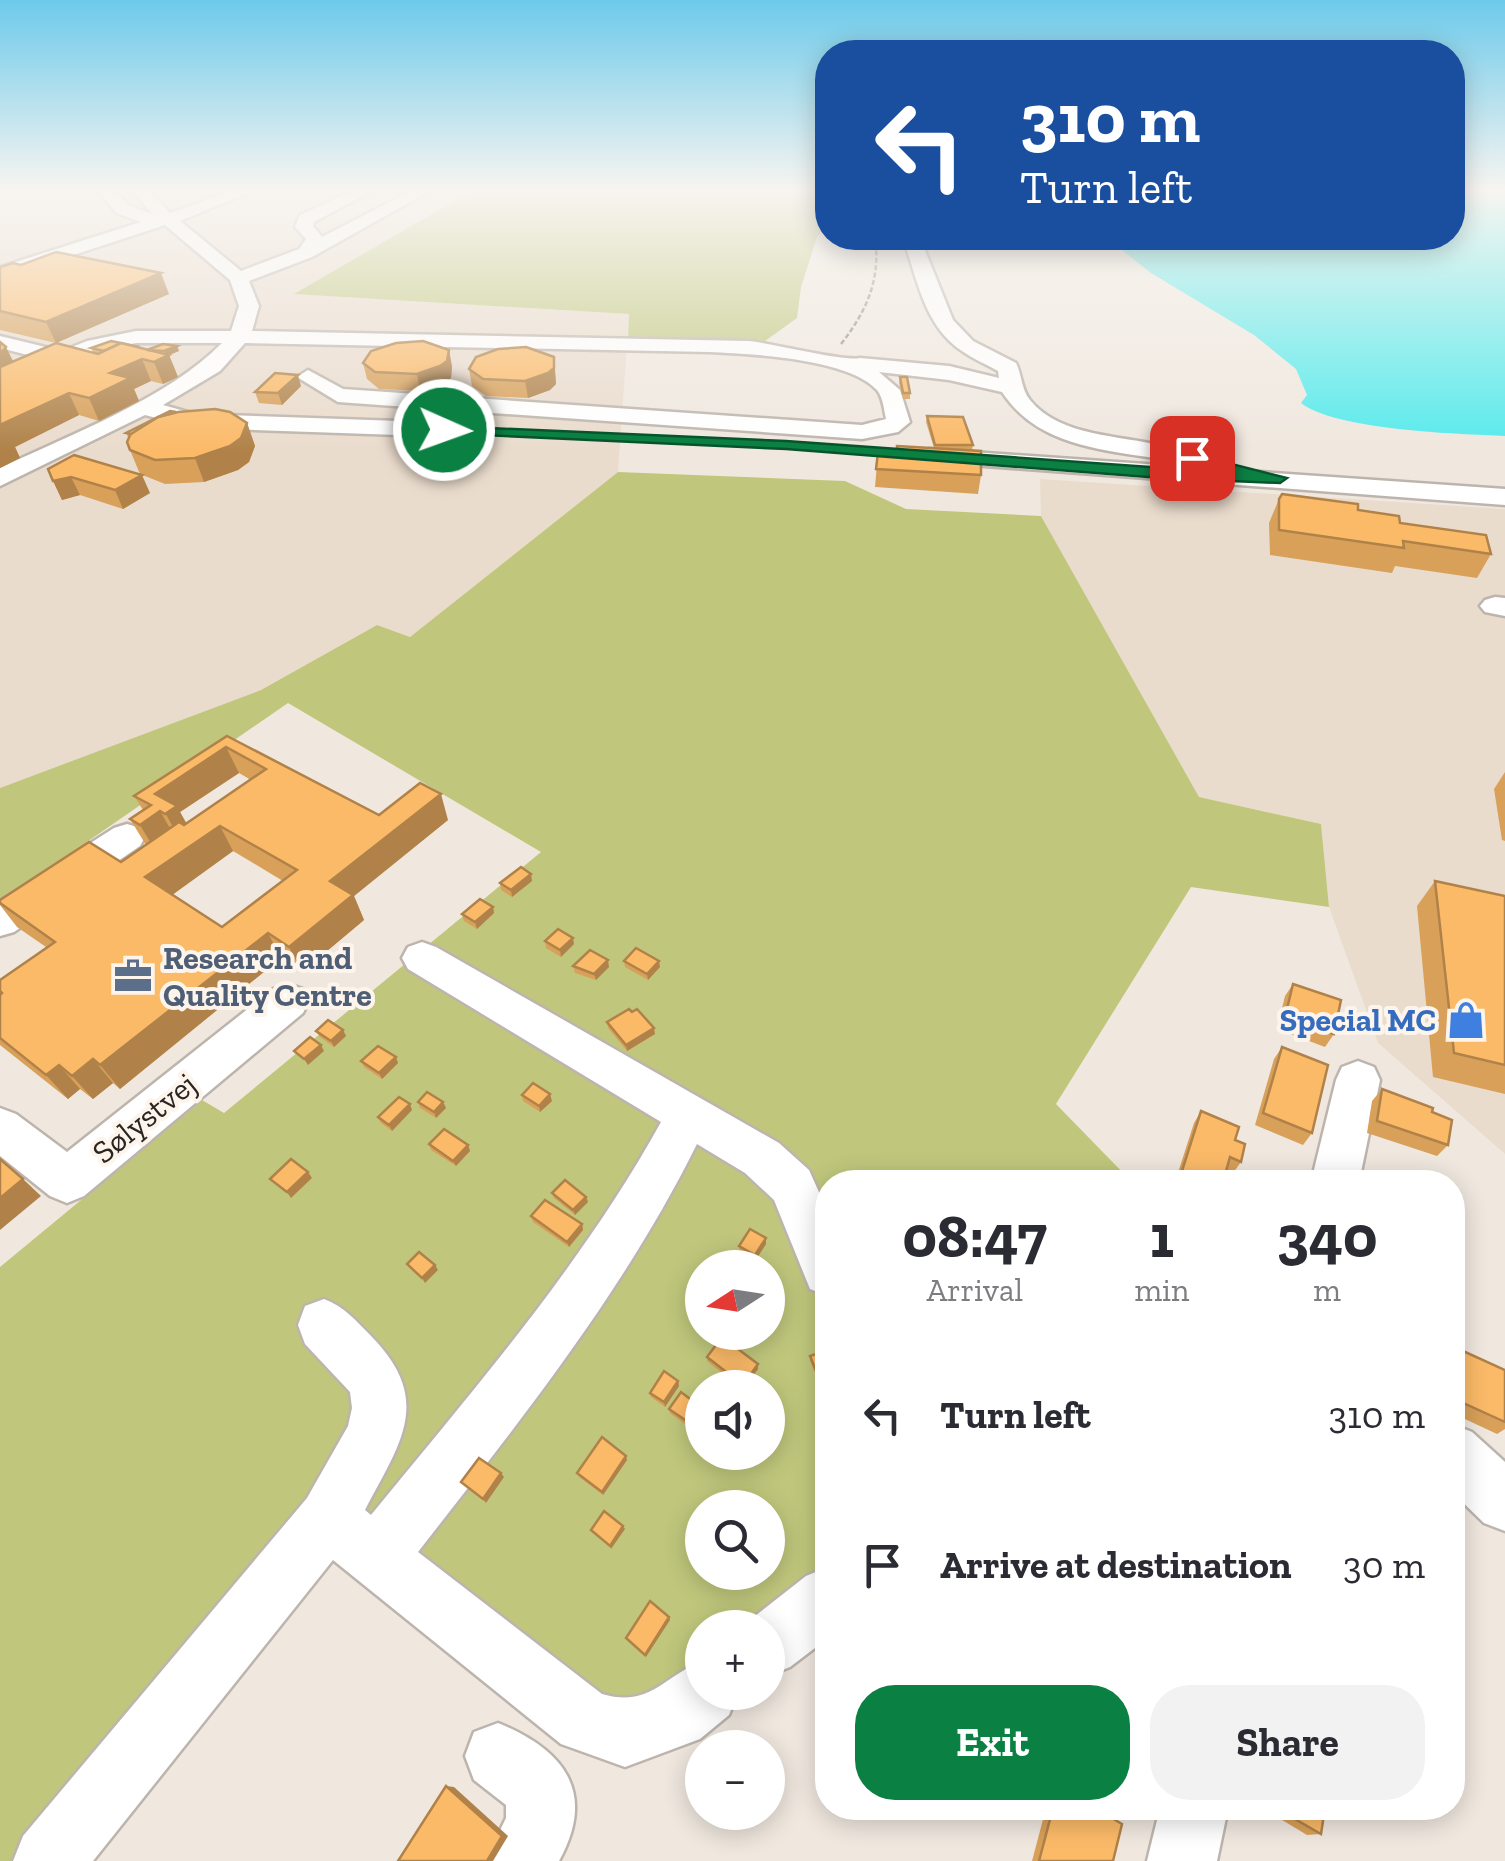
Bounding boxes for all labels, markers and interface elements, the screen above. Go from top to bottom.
text: 310 m [1020,76,1200,160]
icon: left [855,80,985,210]
text: Turn left [1020,161,1192,215]
position arrow [392,378,496,482]
pin [1150,416,1235,501]
icon: arrive [1165,431,1220,486]
place label: Research and Quality Centre [163,939,372,1014]
office icon: Research and Quality Centre [112,955,154,997]
shop icon: Special MC [1445,999,1487,1041]
place label: Special MC [1279,1001,1436,1039]
street label: Sølystvej [85,1065,203,1171]
text: 08:47 [902,1200,1047,1272]
text: 1 [1150,1200,1174,1272]
text: 340 [1277,1200,1378,1272]
north arrow [685,1250,785,1350]
map controls [685,1250,785,1830]
text: Arrival [926,1271,1023,1309]
text: min [1134,1271,1189,1309]
text: m [1313,1271,1341,1309]
button: sound [685,1370,785,1470]
icon: left [855,1388,910,1443]
text: Turn left [940,1392,1091,1438]
text: 310 m [1328,1392,1425,1438]
button: search [685,1490,785,1590]
icon: arrive [855,1538,910,1593]
text: Arrive at destination [940,1542,1291,1588]
text: 30 m [1343,1542,1425,1588]
button: + [685,1610,785,1710]
button: Exit [855,1685,1130,1800]
button: Share [1150,1685,1425,1800]
button: − [685,1730,785,1830]

